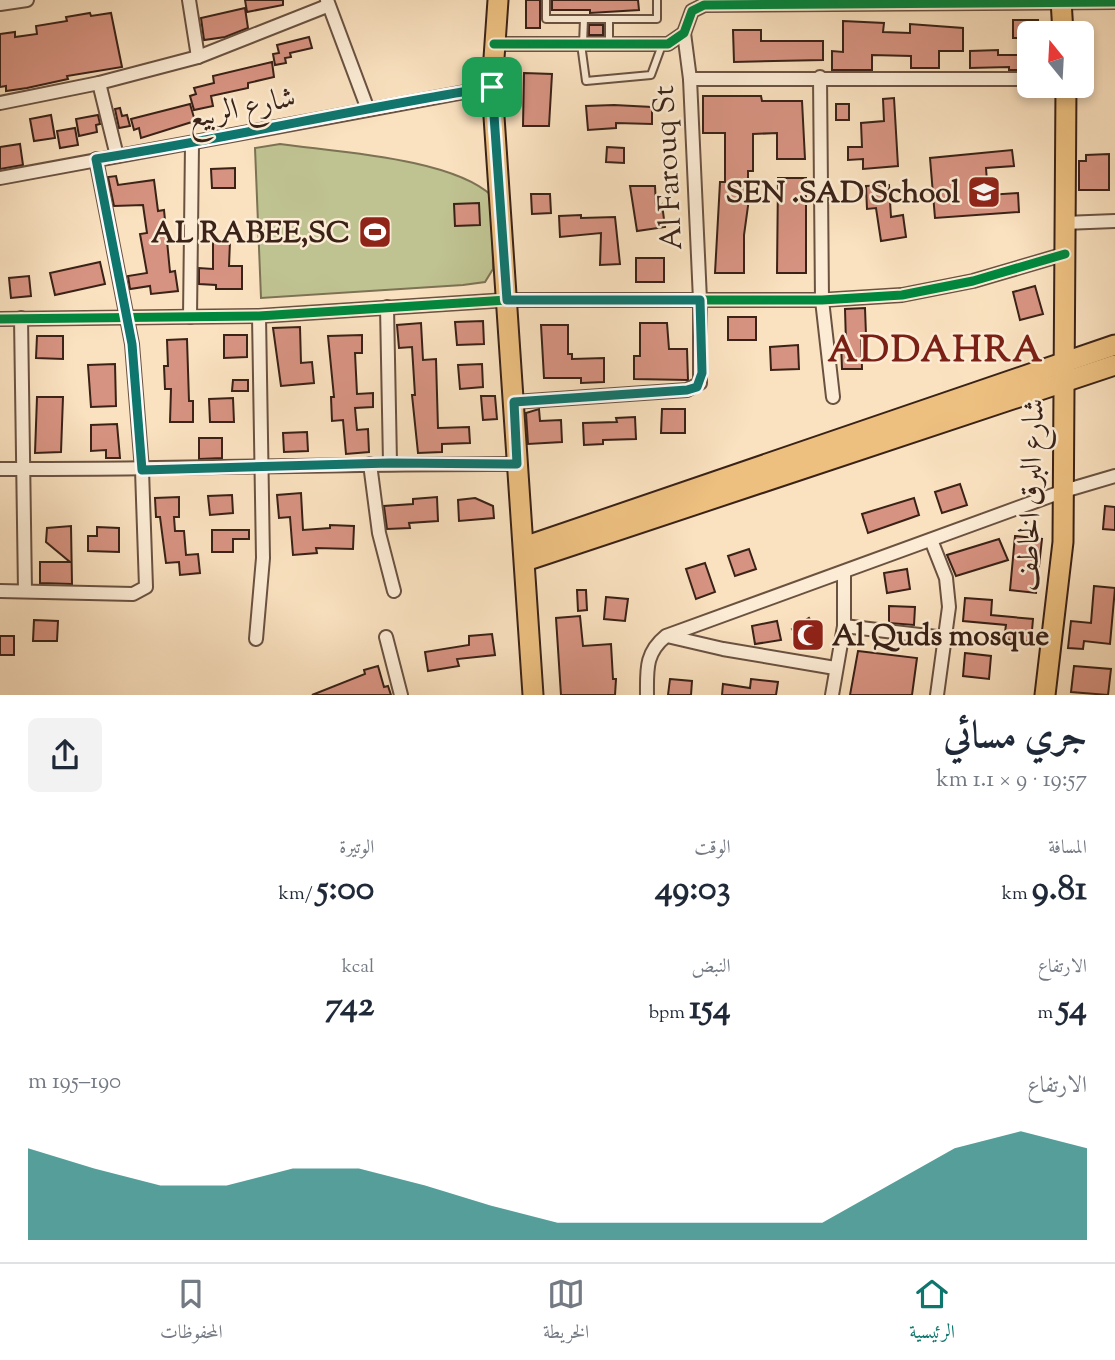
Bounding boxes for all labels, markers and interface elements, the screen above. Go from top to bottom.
north arrow [1017,21,1094,98]
map controls [1017,21,1094,98]
pin [462,57,522,117]
icon: arrive [473,68,511,106]
street label: شارع الربيع [183,77,300,145]
street label: Al Farouq St [644,84,695,251]
place label: SEN .SAD School [725,173,961,216]
school or university icon: SEN .SAD School [965,173,1003,211]
place label: AL RABEE,SC [151,213,350,256]
sports icon: AL RABEE,SC [356,213,394,251]
district label: ADDAHRA [828,325,1044,379]
street label: شارع البرق الخاطف [1008,398,1058,592]
mosque icon: Al Quds mosque [789,616,827,654]
place label: Al Quds mosque [832,616,1049,659]
text: جري مسائي [944,711,1087,765]
button: share [28,718,102,792]
text: 19:57 · 9 × 1.1 km [936,764,1087,797]
text: الوتيرة [339,835,374,862]
text: الوقت [694,835,731,862]
text: المسافة [1048,835,1087,862]
text: 5:00 [317,865,374,916]
text: 49:03 [655,865,731,916]
text: 9.81 [1032,865,1087,916]
text: /km [279,881,317,908]
text: km [1002,881,1032,908]
text: kcal [342,954,374,981]
text: النبض [692,954,731,981]
text: الارتفاع [1038,954,1087,981]
text: 742 [325,981,374,1032]
text: 154 [689,984,731,1035]
text: 54 [1057,984,1087,1035]
text: bpm [649,1000,689,1027]
text: m [1038,1000,1057,1027]
text: 190–195 m [28,1066,121,1099]
text: الارتفاع [1027,1070,1087,1103]
tab: المحفوظات [160,1275,223,1350]
tab: الخريطة [543,1275,589,1350]
tab: الرئيسية [909,1275,955,1350]

